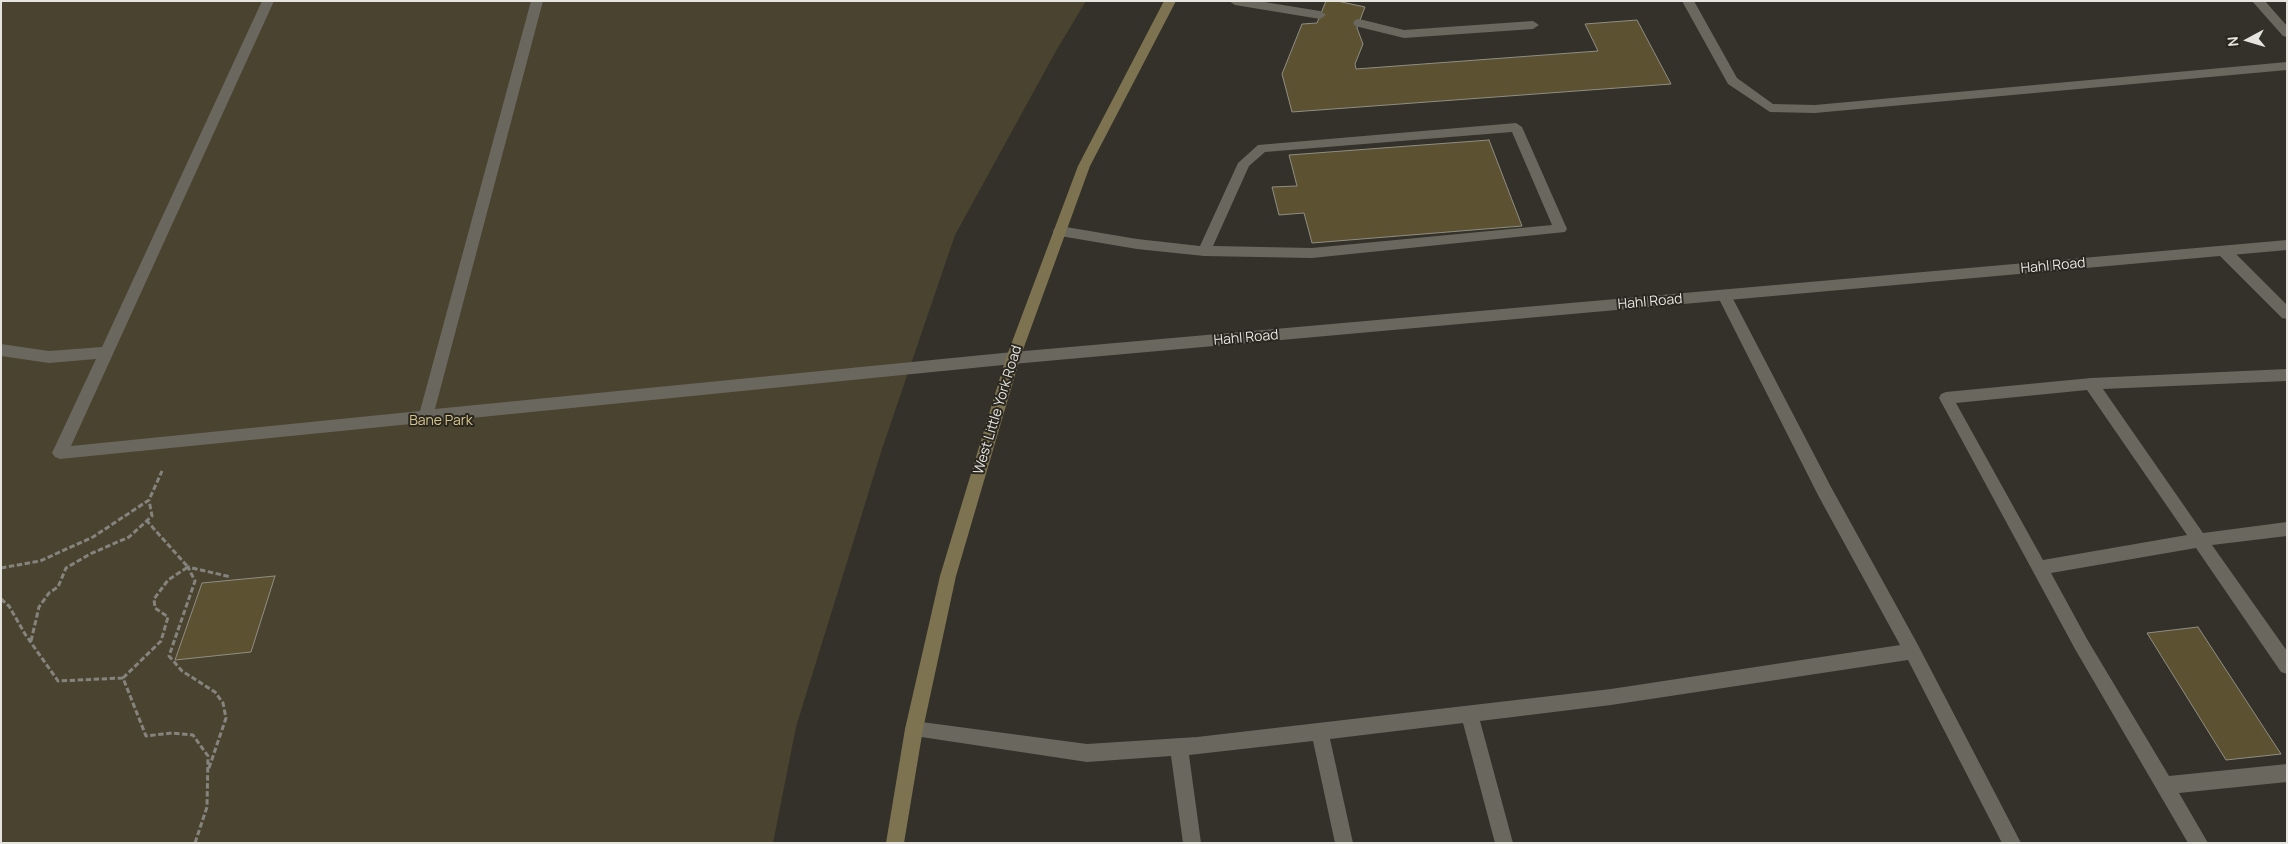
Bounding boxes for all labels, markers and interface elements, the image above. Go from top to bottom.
north arrow [2223,15,2273,65]
text: N [2223,36,2243,48]
street label: Hahl Road [2020,255,2086,277]
street label: Hahl Road [1617,291,1683,313]
street label: Hahl Road [1213,327,1279,349]
street label: West Little York Road [970,343,1026,477]
park label: Bane Park [409,413,473,429]

